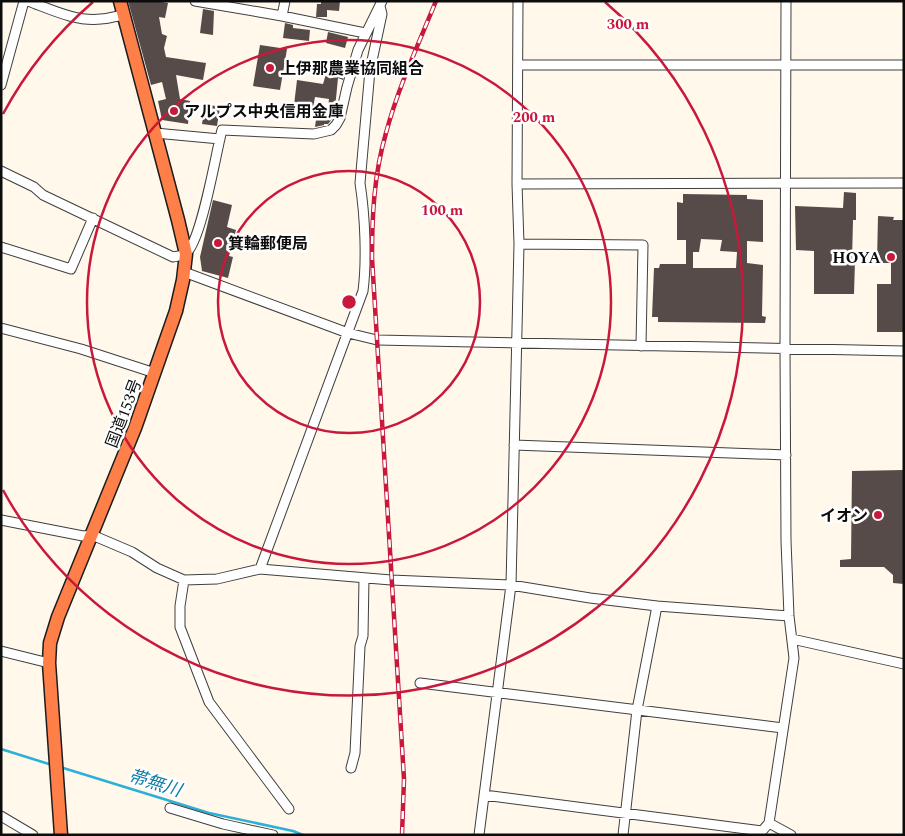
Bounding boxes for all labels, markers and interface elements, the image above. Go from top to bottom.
text: 300 m [607,13,650,36]
place label: 上伊那農業協同組合 [280,57,424,81]
marker: 上伊那農業協同組合 [264,62,276,74]
place label: アルプス中央信用金庫 [184,100,344,124]
marker: アルプス中央信用金庫 [168,105,180,117]
text: 200 m [513,106,556,129]
text: 100 m [421,199,464,222]
place label: 箕輪郵便局 [228,232,308,256]
marker: 箕輪郵便局 [212,237,224,249]
place label: HOYA [832,246,882,270]
marker: HOYA [885,251,897,263]
centre of rings [340,293,358,311]
street label: 国道153号 [100,375,148,451]
place label: イオン [820,504,868,528]
marker: イオン [872,509,884,521]
water label: 帯無川 [125,763,187,805]

